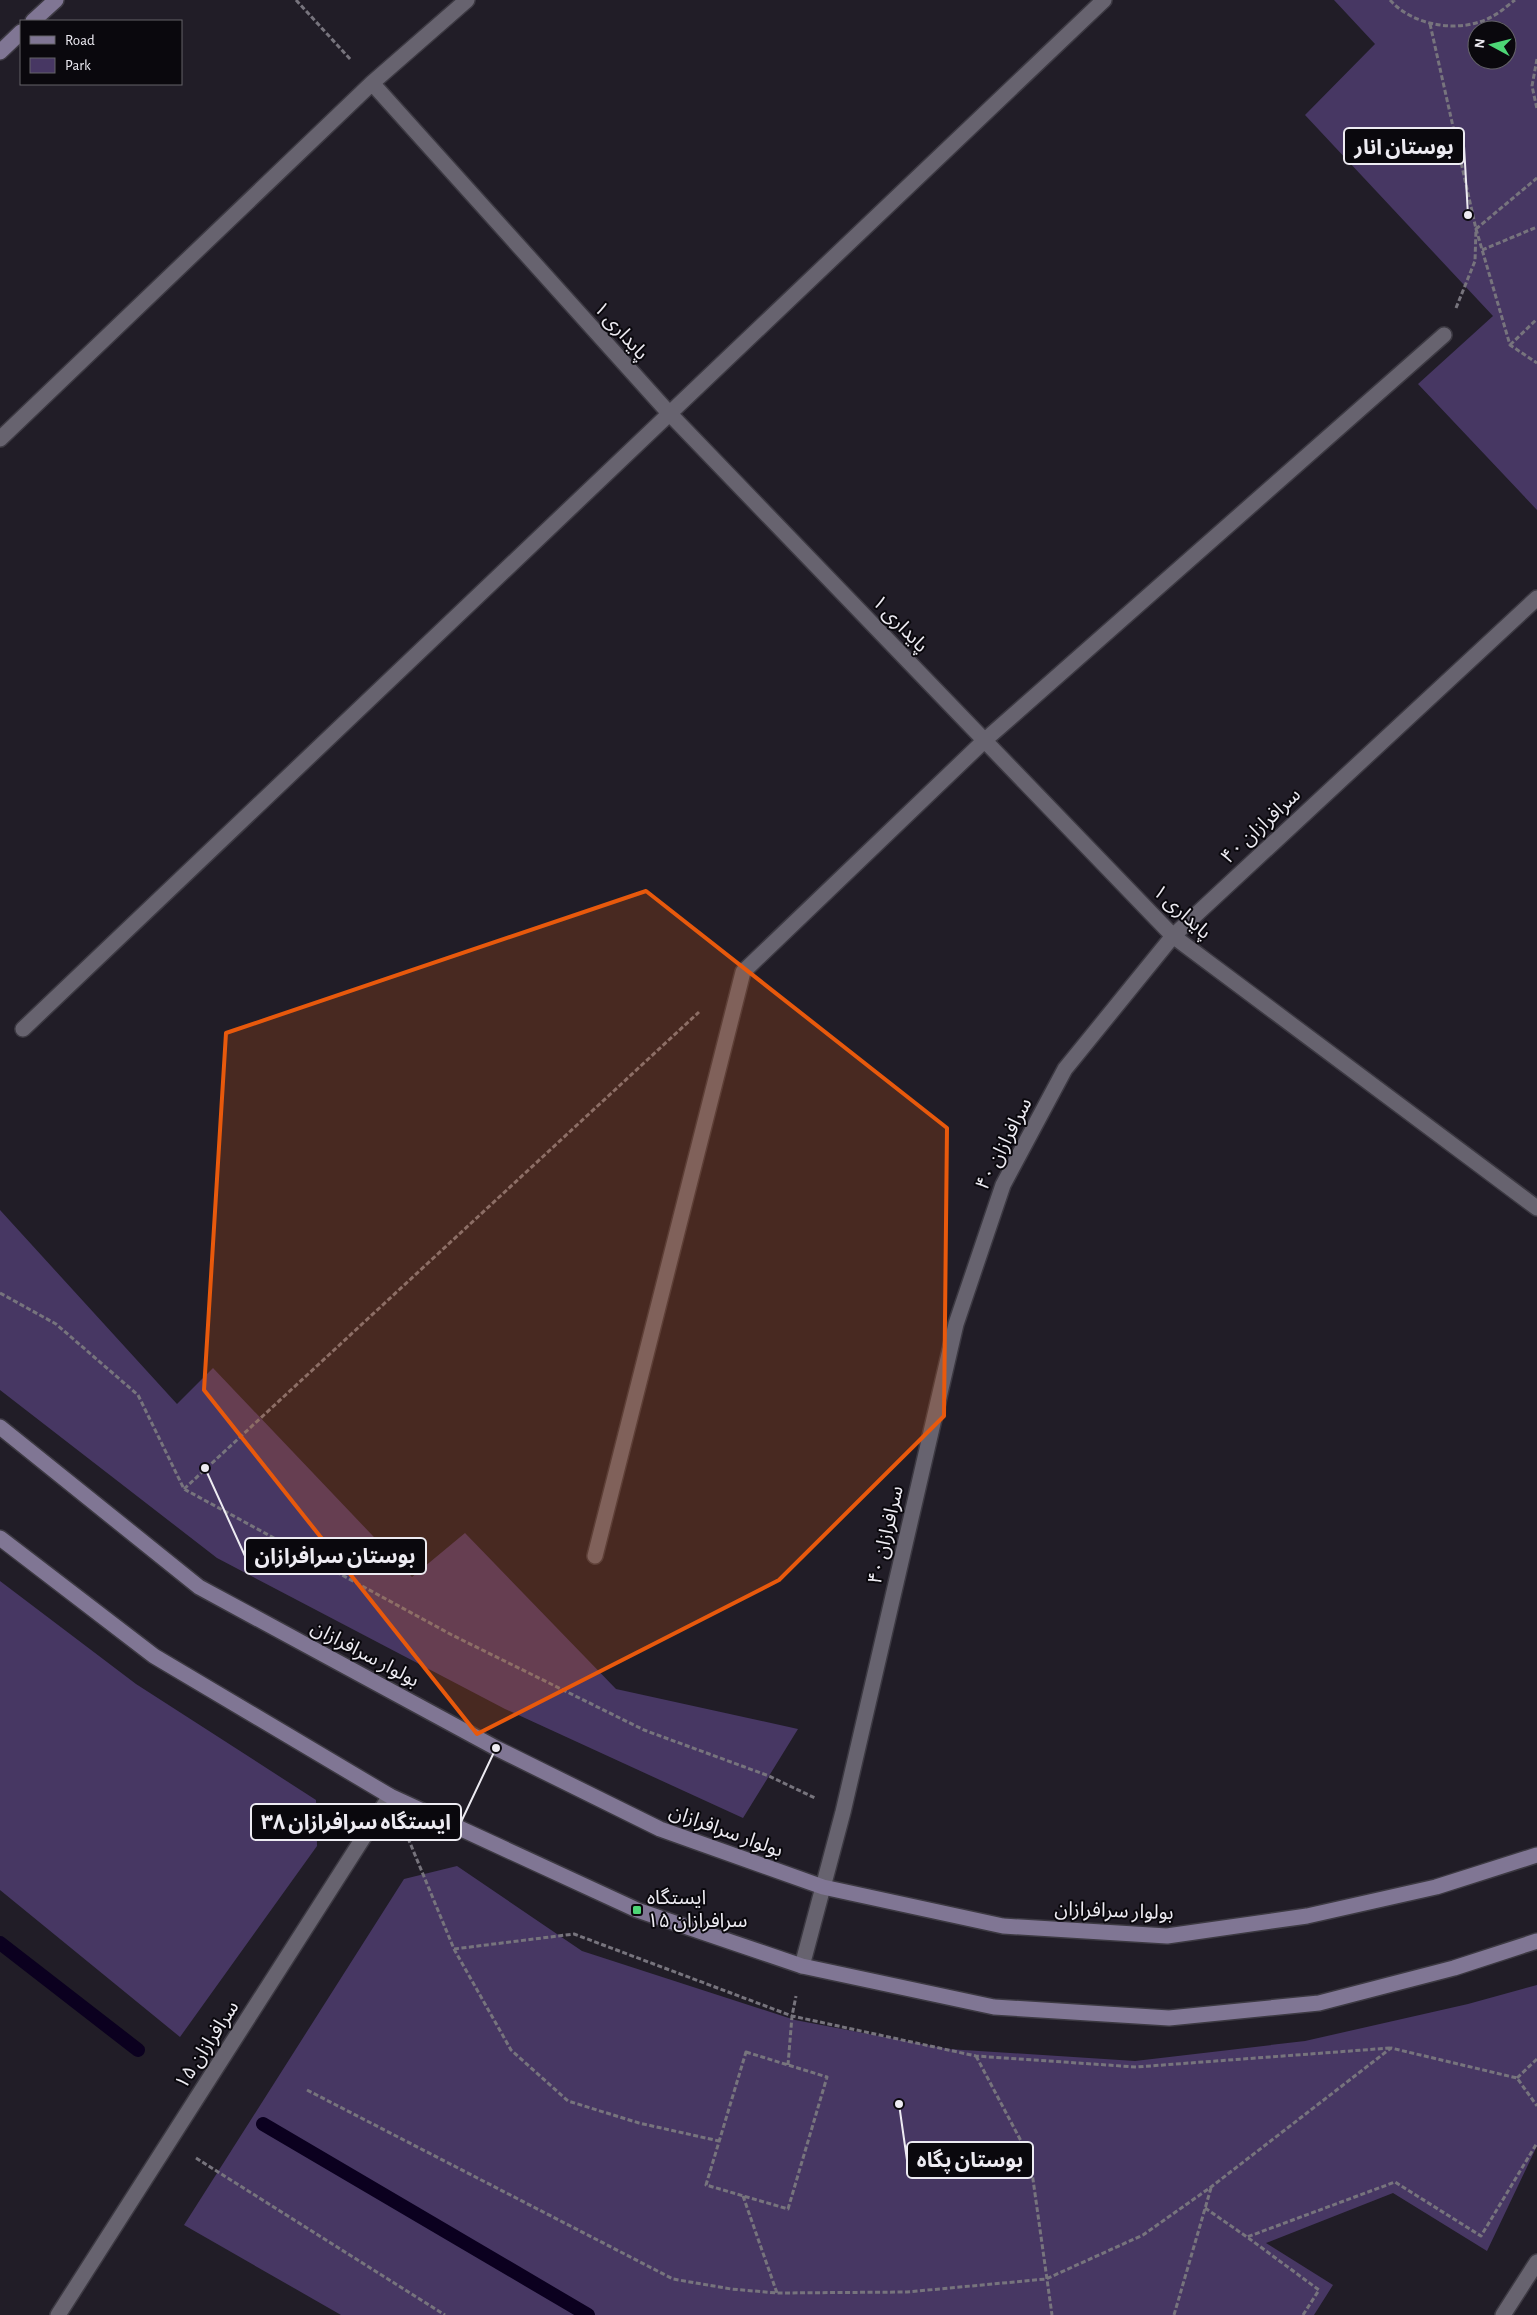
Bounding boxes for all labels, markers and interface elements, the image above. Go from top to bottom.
legend [20,20,182,85]
north arrow [1467,20,1517,70]
text: Road [65,33,95,48]
text: N [1473,38,1488,49]
text: Park [65,58,91,73]
callout: بوستان انار [1344,128,1464,164]
text: بوستان انار [1353,137,1454,159]
street label: پایداری ۱ [588,298,652,365]
street label: پایداری ۱ [867,592,932,658]
street label: سرافرازان ۴۰ [1217,784,1305,868]
street label: پایداری ۱ [1148,881,1215,945]
street label: سرافرازان ۴۰ [972,1095,1037,1194]
street label: سرافرازان ۴۰ [865,1484,908,1586]
callout: بوستان سرافرازان [245,1538,426,1574]
text: بوستان سرافرازان [255,1545,415,1568]
street label: بولوار سرافرازان [307,1617,422,1692]
street label: بولوار سرافرازان [666,1801,785,1862]
callout: ایستگاه سرافرازان ۳۸ [251,1804,461,1840]
text: ایستگاه سرافرازان ۳۸ [261,1810,451,1834]
place label: ایستگاه سرافرازان ۱۵ [647,1887,747,1932]
street label: بولوار سرافرازان [1054,1899,1174,1924]
marker: ایستگاه سرافرازان ۱۵ [631,1904,643,1916]
street label: سرافرازان ۱۵ [171,1997,244,2093]
callout: بوستان پگاه [907,2142,1033,2178]
text: بوستان پگاه [917,2148,1023,2174]

